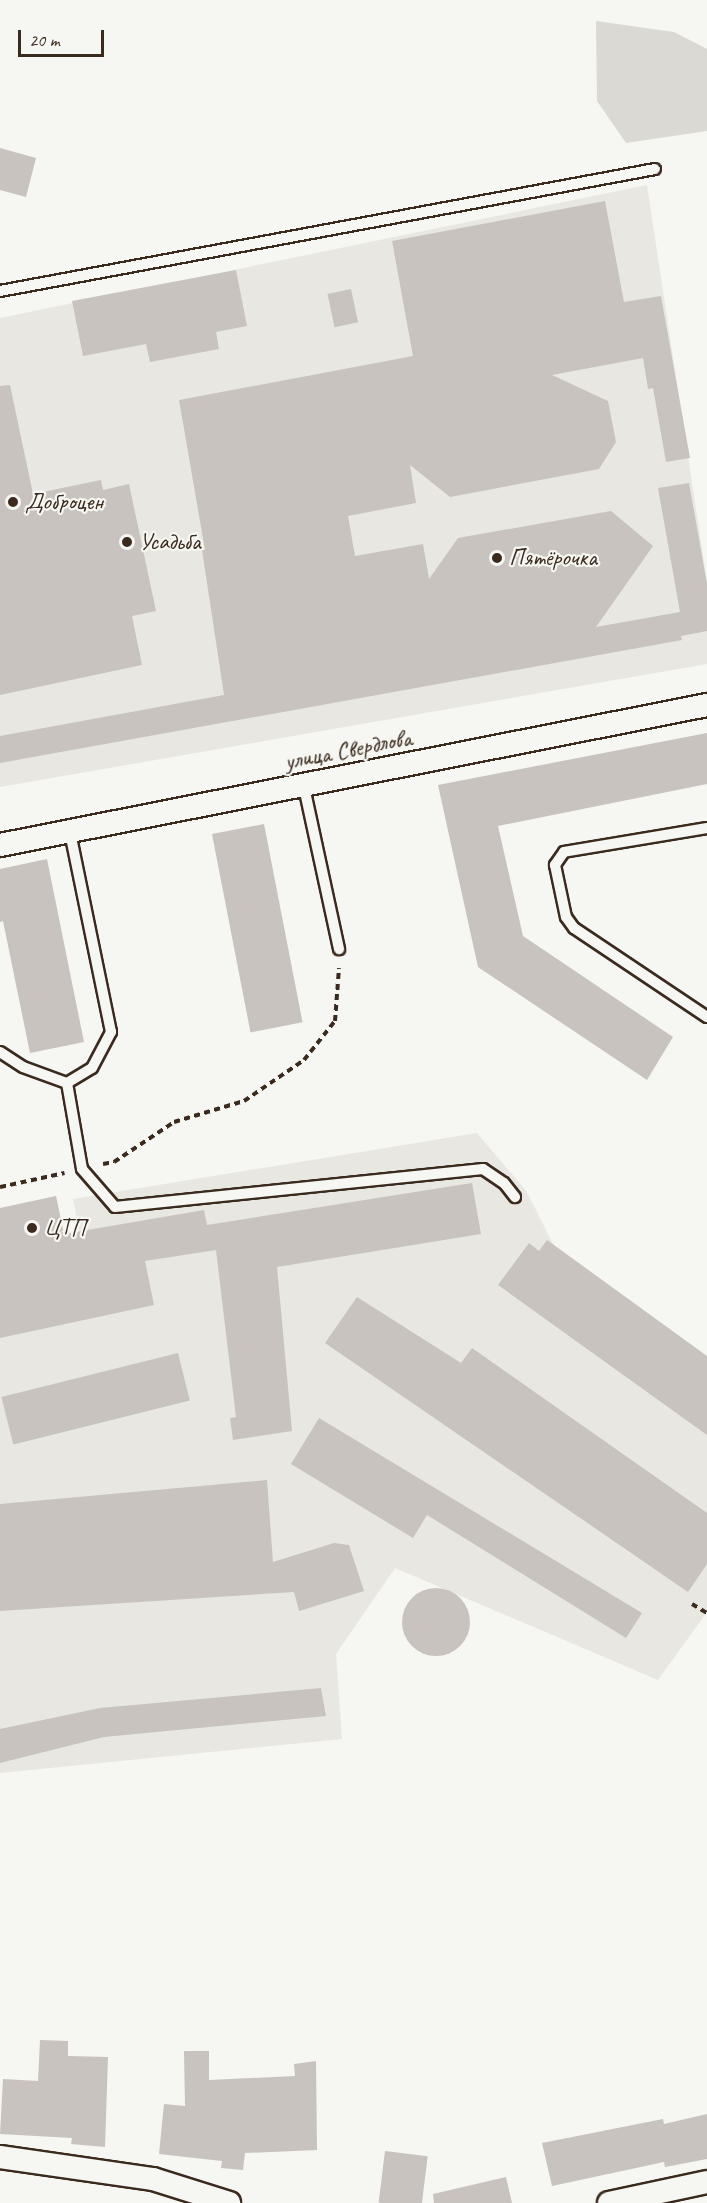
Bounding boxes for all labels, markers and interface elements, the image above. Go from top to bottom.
scale bar [21,18,106,56]
text: 20 m [29,29,60,51]
place label: Доброцен [25,488,103,516]
marker: Доброцен [6,495,20,509]
place label: Усадьба [139,528,201,556]
marker: Усадьба [120,535,134,549]
place label: Пятёрочка [509,544,597,572]
marker: Пятёрочка [490,551,504,565]
street label: улица Свердлова [282,724,414,776]
place label: ЦТП [44,1214,85,1242]
marker: ЦТП [25,1221,39,1235]

